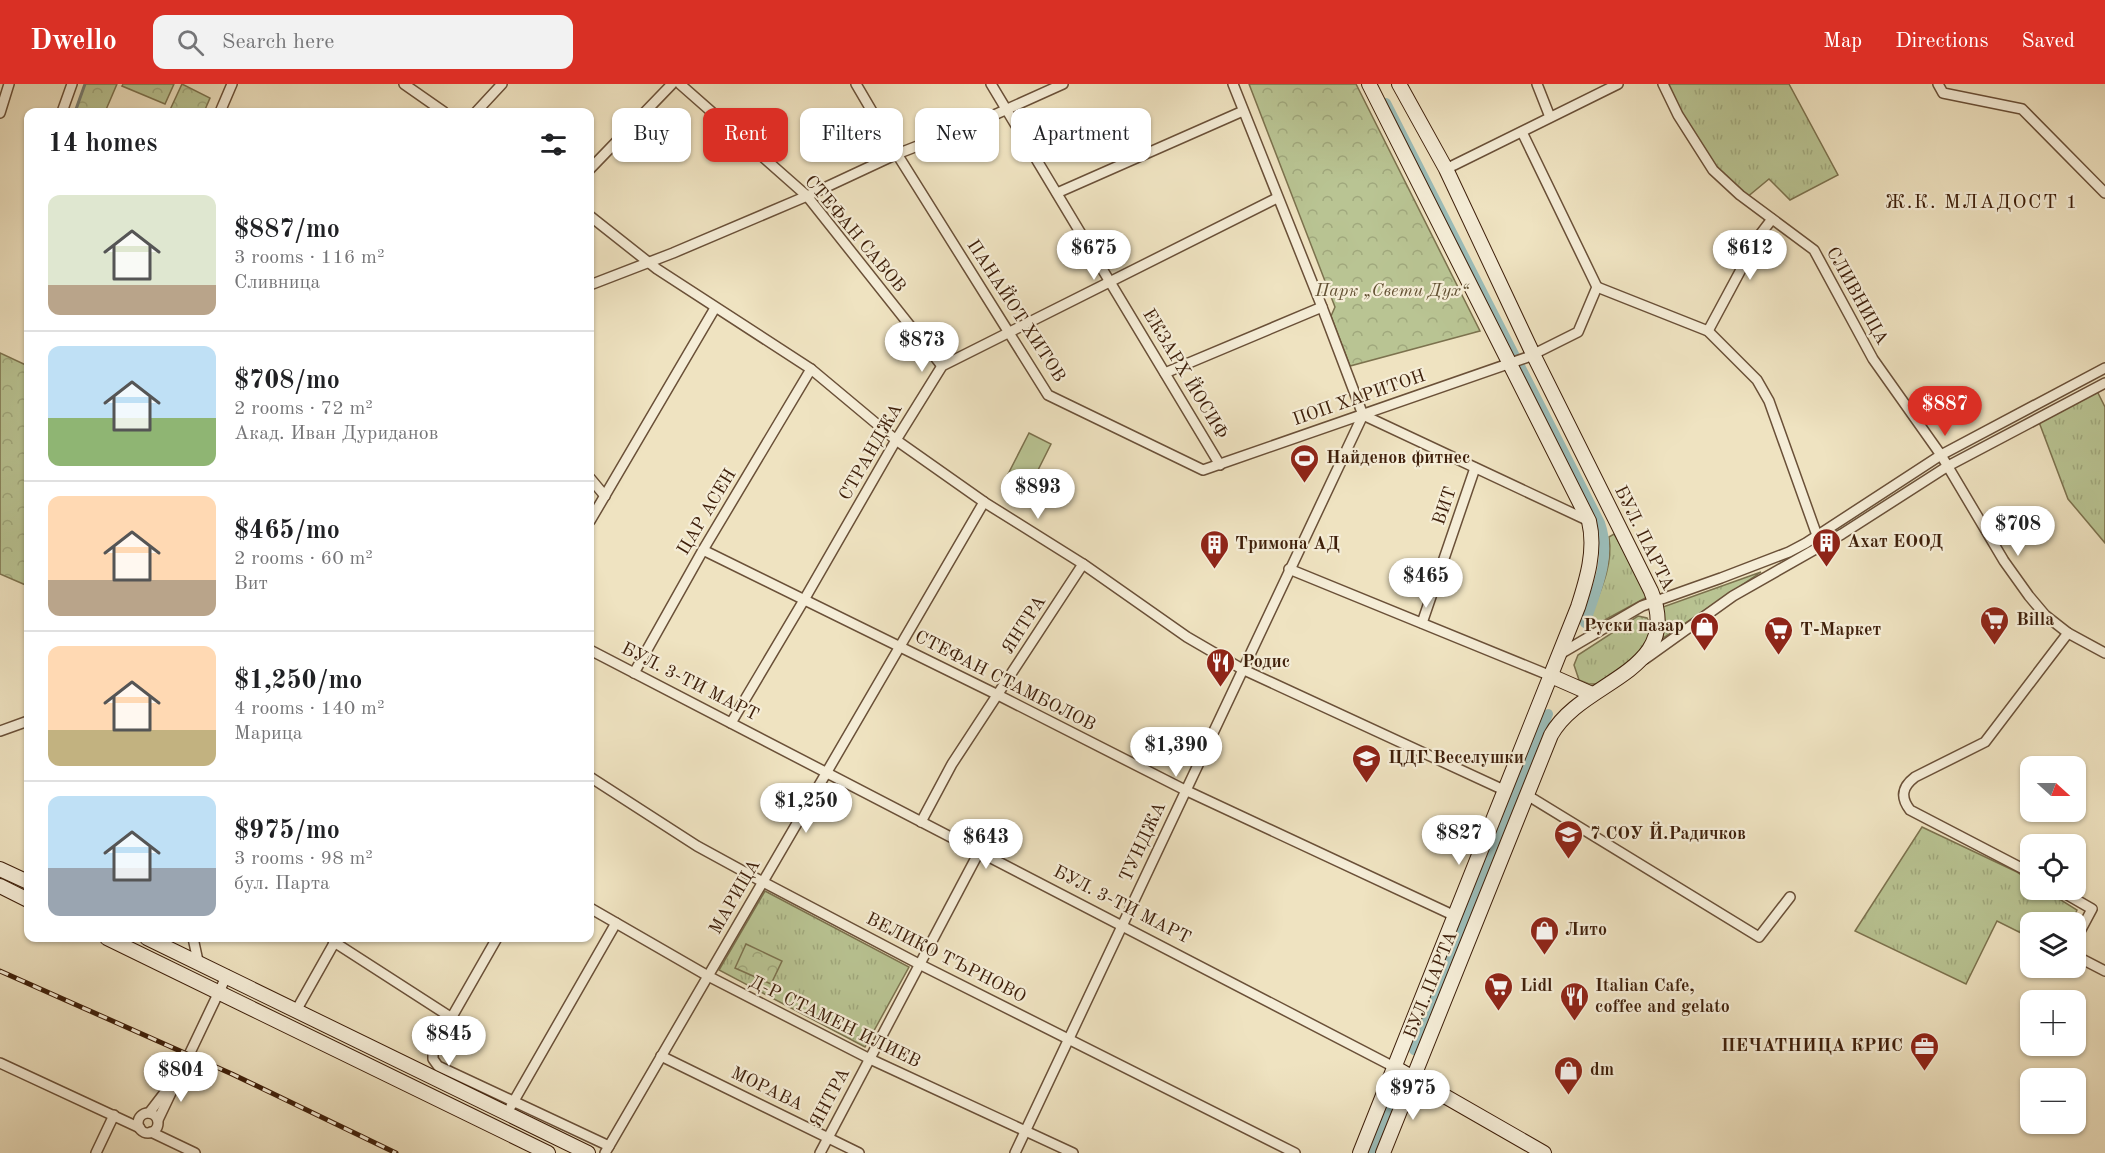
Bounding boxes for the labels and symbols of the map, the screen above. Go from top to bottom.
street label: СТЕФАН САВОВ [801,172,909,296]
district label: Ж.К. МЛАДОСТ 1 [1885,193,2079,213]
pin: $675 [1058,230,1130,281]
pin: $612 [1714,230,1786,281]
street label: ПАНАЙОТ ХИТОВ [963,235,1072,385]
street label: СЛИВНИЦА [1823,244,1891,348]
park label: Парк „Свети Дух“ [1314,282,1470,300]
street label: ЕКЗАРХ ЙОСИФ [1139,304,1234,442]
pin: $873 [886,322,958,373]
street label: ПОП ХАРИТОН [1290,367,1428,429]
pin: $887 [1909,386,1981,437]
street label: СТРАНДЖА [836,400,906,503]
sports icon: Найденов фитнес [1289,442,1321,484]
place label: Найденов фитнес [1326,449,1470,468]
street label: ЦАР АСЕН [674,466,740,558]
pin: $893 [1002,469,1074,520]
street label: БУЛ. ПАРТА [1611,483,1677,593]
street label: ВИТ [1430,485,1460,527]
pin: $708 [1982,506,2054,557]
building icon: Ахат ЕООД [1810,526,1842,568]
building icon: Тримона АД [1198,528,1230,570]
place label: Ахат ЕООД [1847,533,1943,551]
place label: Тримона АД [1235,535,1340,553]
pin: $465 [1390,558,1462,609]
street label: ЯНТРА [999,593,1049,657]
supermarket icon: Billa [1979,604,2011,646]
shop icon: Руски пазар [1689,610,1721,652]
place label: Billa [2016,611,2054,629]
supermarket icon: Т-Маркет [1763,614,1795,656]
place label: Руски пазар [1583,617,1684,635]
place label: Т-Маркет [1800,621,1881,639]
street label: СТЕФАН СТАМБОЛОВ [912,627,1098,735]
street label: БУЛ. 3-ТИ МАРТ [618,640,762,724]
restaurant icon: Родис [1205,646,1237,688]
place label: Родис [1242,653,1290,671]
pin: $1,390 [1127,727,1225,778]
school or university icon: ЦДГ Веселушки [1351,742,1383,784]
place label: ЦДГ Веселушки [1388,749,1524,767]
north arrow [2020,756,2086,822]
pin: $1,250 [757,783,855,834]
street label: ТУНДЖА [1117,799,1169,885]
pin: $827 [1423,815,1495,866]
school or university icon: 7 СОУ Й.Радичков [1553,818,1585,860]
pin: $643 [950,819,1022,870]
place label: 7 СОУ Й.Радичков [1590,821,1746,843]
street label: МАРИЦА [706,856,764,937]
street label: БУЛ. 3-ТИ МАРТ [1050,863,1194,947]
street label: ВЕЛИКО ТЪРНОВО [863,910,1029,1006]
shop icon: Лито [1528,914,1560,956]
place label: Лито [1565,921,1607,939]
street label: БУЛ. ПАРТА [1401,929,1461,1041]
supermarket icon: Lidl [1483,970,1515,1012]
street label: Д-Р СТАМЕН ИЛИЕВ [747,973,923,1071]
place label: Lidl [1520,977,1553,995]
place label: Italian Cafe, coffee and gelato [1595,977,1730,1016]
restaurant icon: Italian Cafe, coffee and gelato [1558,980,1590,1022]
pin: $845 [413,1016,485,1067]
office icon: ПЕЧАТНИЦА КРИС [1908,1030,1940,1072]
place label: ПЕЧАТНИЦА КРИС [1721,1037,1903,1055]
pin: $804 [145,1052,217,1103]
shop icon: dm [1553,1054,1585,1096]
place label: dm [1590,1061,1614,1079]
street label: МОРАВА [728,1064,806,1114]
street label: ЯНТРА [807,1065,853,1131]
pin: $975 [1377,1070,1449,1121]

